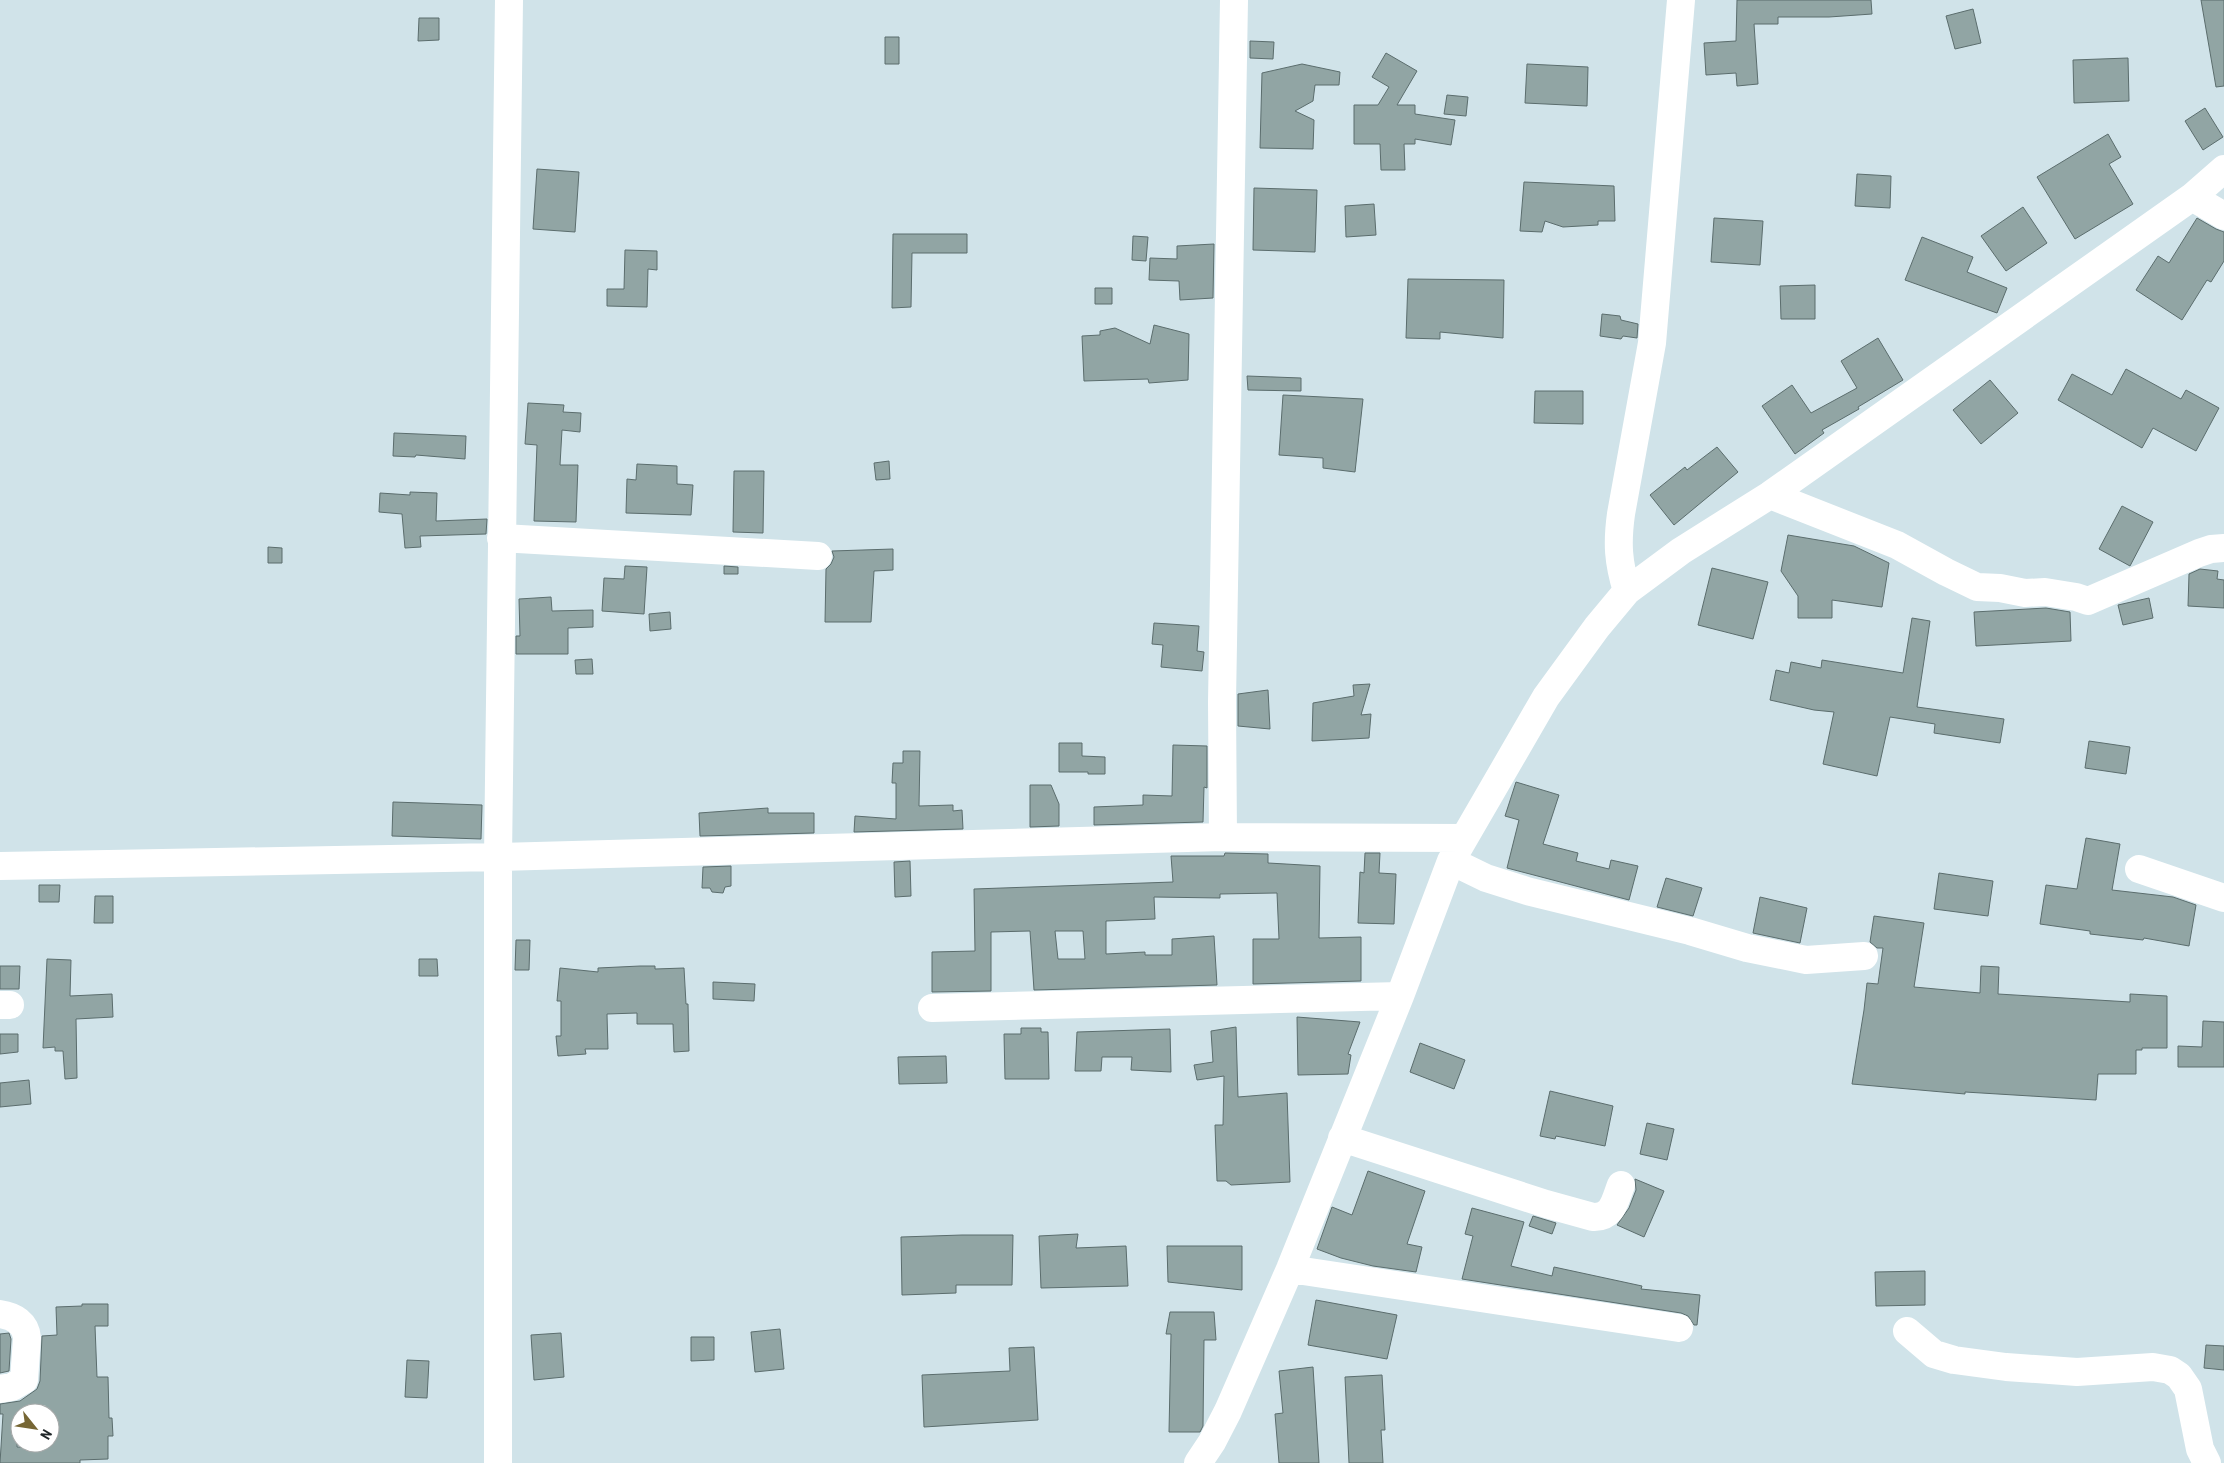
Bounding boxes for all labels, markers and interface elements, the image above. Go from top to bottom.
north arrow [10,1403,60,1453]
text: N [37,1427,55,1442]

